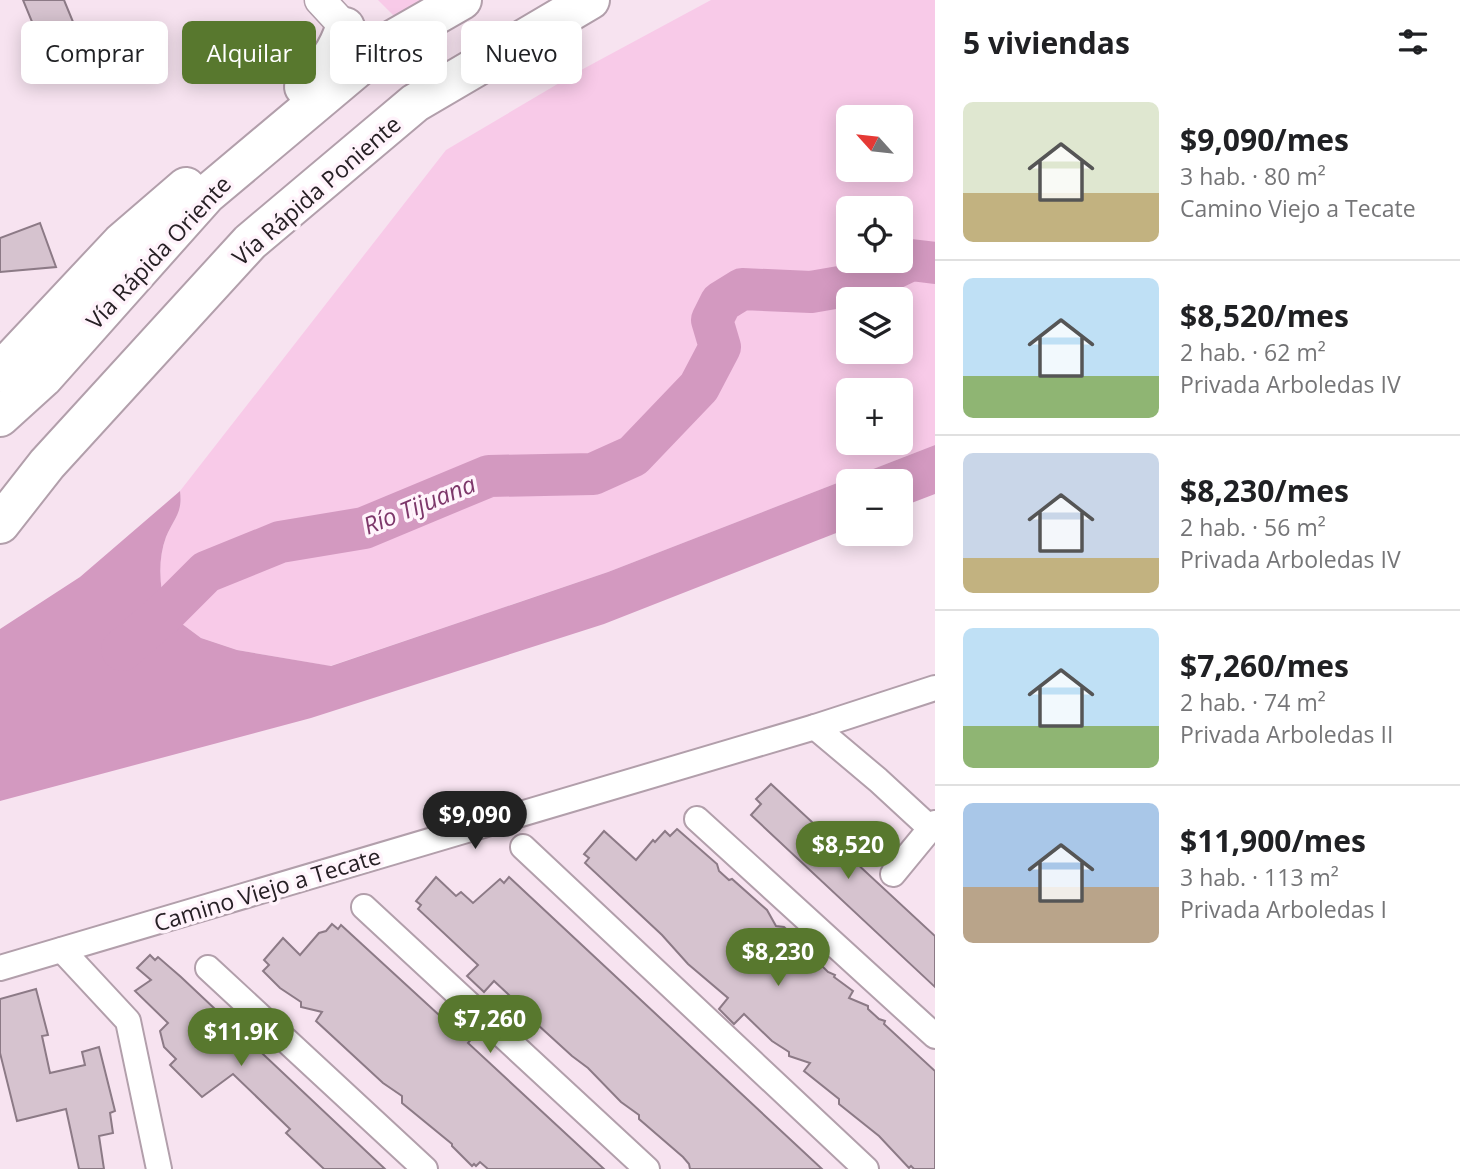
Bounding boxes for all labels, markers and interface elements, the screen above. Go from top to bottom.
chip: Comprar [21,21,168,84]
chip: Alquilar [182,21,316,84]
chip: Filtros [330,21,447,84]
chip: Nuevo [461,21,582,84]
text: 5 viviendas [963,22,1130,63]
icon: filters [1394,23,1432,61]
north arrow [836,105,914,182]
map controls [836,105,913,546]
street label: Vía Rápida Poniente [225,108,407,272]
text: $9,090/mes [1180,119,1349,160]
icon: home [1019,130,1103,214]
text: 3 hab. · 80 m² [1180,160,1326,192]
street label: Vía Rápida Oriente [78,168,238,336]
text: Camino Viejo a Tecate [1180,192,1416,224]
button: locate [836,196,913,273]
button: layers [836,287,913,364]
text: $8,520/mes [1180,295,1349,336]
icon: home [1019,306,1103,390]
text: 2 hab. · 62 m² [1180,336,1326,368]
text: Privada Arboledas IV [1180,368,1401,400]
button: + [836,378,913,455]
water label: Río Tijuana [358,466,480,541]
button: − [836,469,913,546]
text: $8,230/mes [1180,470,1349,511]
icon: home [1019,481,1103,565]
text: 2 hab. · 56 m² [1180,511,1326,543]
text: Privada Arboledas IV [1180,543,1401,575]
text: $7,260/mes [1180,645,1349,686]
icon: home [1019,656,1103,740]
text: 2 hab. · 74 m² [1180,686,1326,718]
text: Privada Arboledas II [1180,718,1393,750]
pin: $9,090 [418,792,532,851]
text: $9,090 [439,798,511,830]
text: $11,900/mes [1180,820,1366,861]
pin: $8,520 [791,822,905,881]
text: $8,520 [812,828,884,860]
icon: home [1019,831,1103,915]
street label: Camino Viejo a Tecate [150,839,384,939]
text: 3 hab. · 113 m² [1180,861,1339,893]
text: Privada Arboledas I [1180,893,1387,925]
pin: $8,230 [721,928,835,988]
text: $8,230 [742,935,814,967]
pin: $7,260 [433,996,547,1055]
text: $7,260 [454,1002,526,1034]
pin: $11.9K [184,1009,298,1068]
text: $11.9K [204,1015,278,1047]

